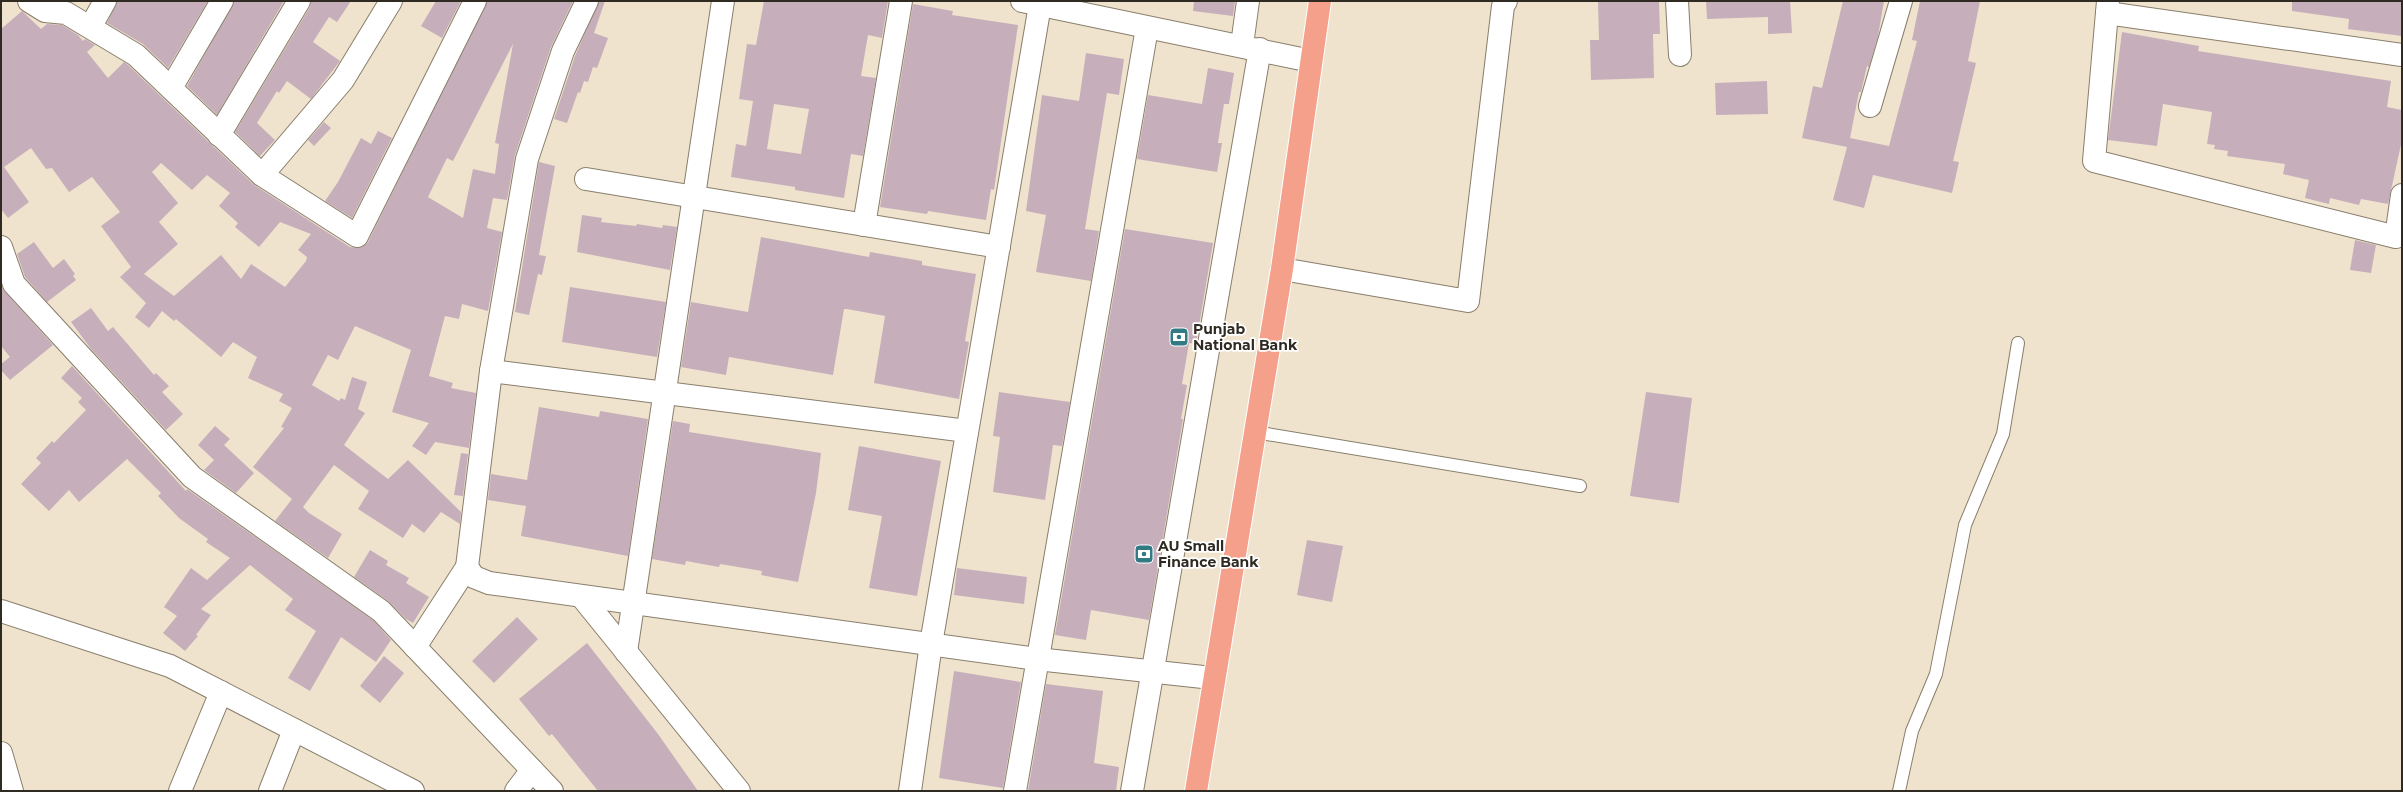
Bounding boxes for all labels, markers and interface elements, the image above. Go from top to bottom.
place label: Punjab National Bank [1193,320,1298,354]
bank icon: Punjab National Bank [1168,326,1190,348]
place label: AU Small Finance Bank [1157,537,1259,571]
bank icon: AU Small Finance Bank [1133,543,1155,565]

